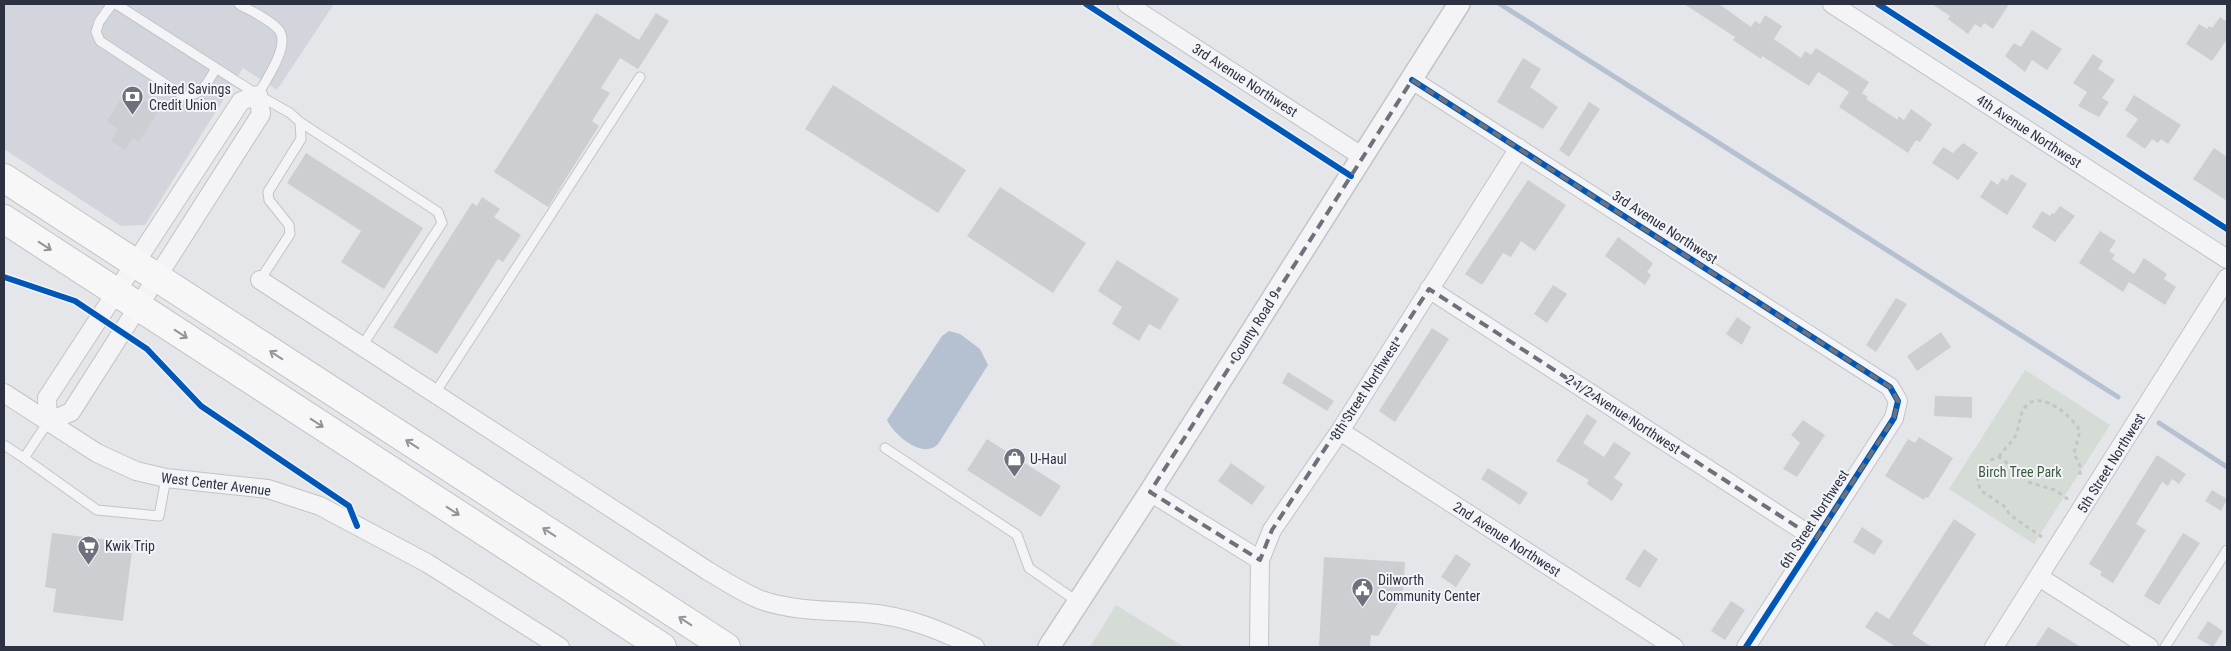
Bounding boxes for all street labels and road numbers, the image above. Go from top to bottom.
street label: 3rd Avenue Northwest [1189,40,1301,120]
street label: 4th Avenue Northwest [1974,91,2084,171]
street label: 3rd Avenue Northwest [1609,187,1721,267]
street label: County Road 9 [1227,288,1283,364]
street label: 8th Street Northwest [1327,338,1403,442]
street label: 2 1/2 Avenue Northwest [1563,371,1683,457]
street label: 5th Street Northwest [2074,410,2148,516]
street label: 6th Street Northwest [1776,467,1852,571]
street label: West Center Avenue [160,469,272,499]
street label: 2nd Avenue Northwest [1450,498,1564,580]

